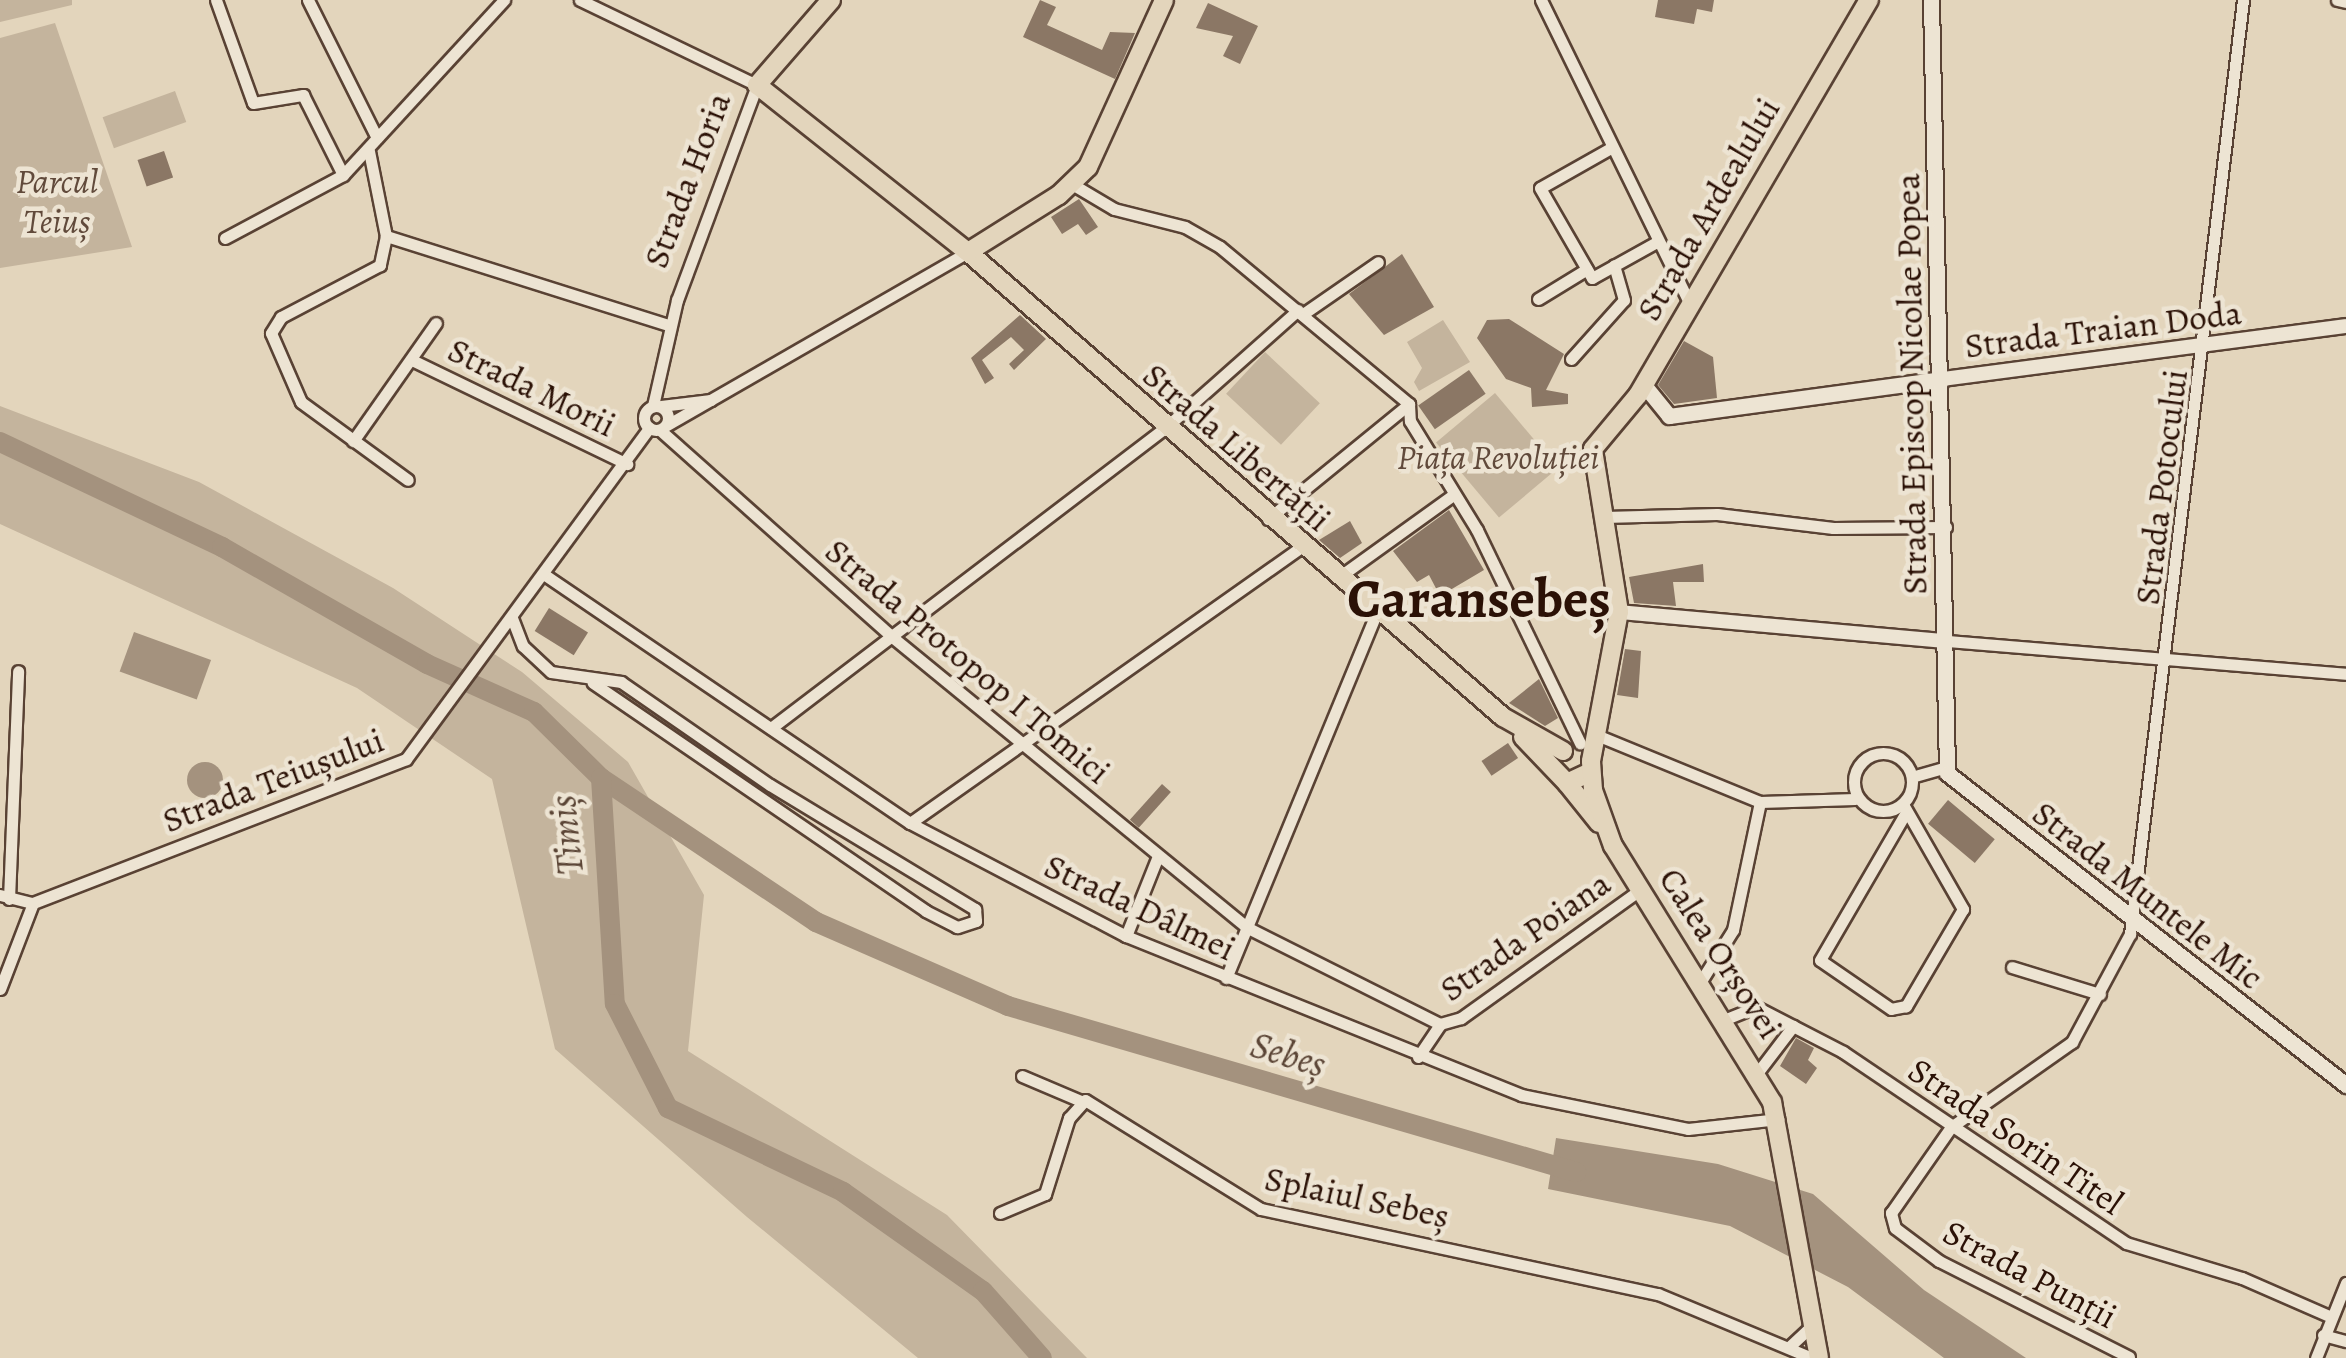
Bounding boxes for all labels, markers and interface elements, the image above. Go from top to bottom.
street label: Strada Horia [634,86,740,274]
street label: Strada Ardealului [1627,90,1789,328]
park label: Parcul Teiuș [16,160,98,242]
street label: Strada Episcop Nicolae Popea [1886,173,1936,595]
street label: Strada Traian Doda [1962,291,2244,367]
street label: Strada Morii [441,328,623,446]
street label: Strada Libertății [1134,354,1340,540]
street label: Strada Potocului [2126,367,2196,607]
park label: Piața Revoluției [1397,436,1599,478]
street label: Strada Protopop I Tomici [817,530,1119,792]
district label: Caransebeș [1347,566,1611,632]
street label: Strada Teiușului [157,719,389,841]
street label: Strada Muntele Mic [2024,792,2272,998]
water label: Timiș [540,793,594,877]
street label: Strada Dâlmei [1038,845,1242,969]
street label: Calea Orșovei [1650,860,1792,1046]
street label: Strada Poiana [1432,862,1618,1010]
water label: Sebeș [1245,1022,1331,1088]
street label: Strada Sorin Titel [1901,1049,2131,1223]
street label: Splaiul Sebeș [1261,1157,1453,1237]
street label: Strada Punții [1936,1211,2124,1337]

